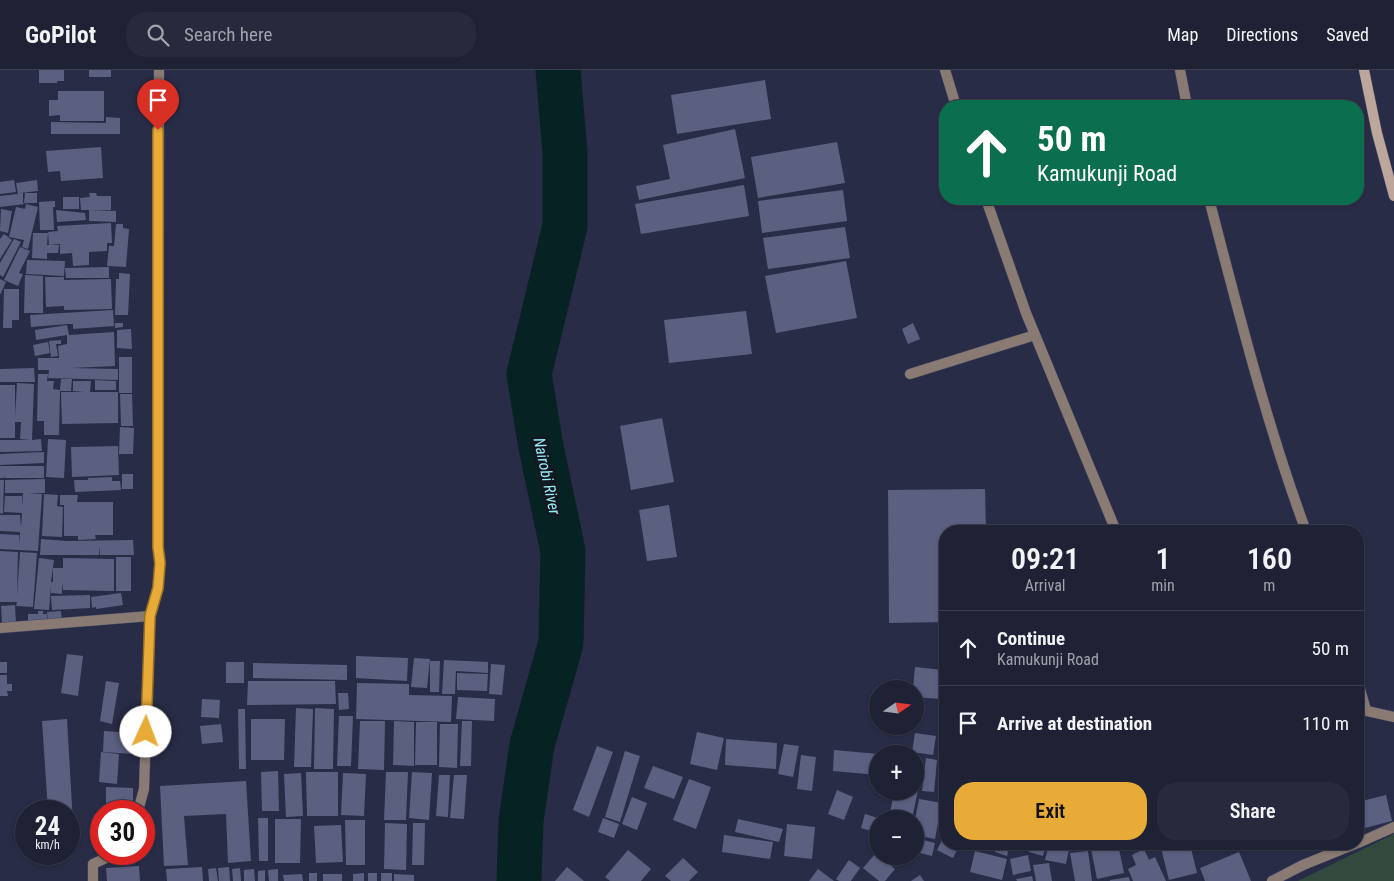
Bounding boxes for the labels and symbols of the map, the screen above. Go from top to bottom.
pin [137,79,179,130]
water label: Nairobi River [530,436,565,517]
north arrow [869,680,924,735]
position arrow [119,705,171,757]
speed limit sign: 30 [90,800,155,865]

